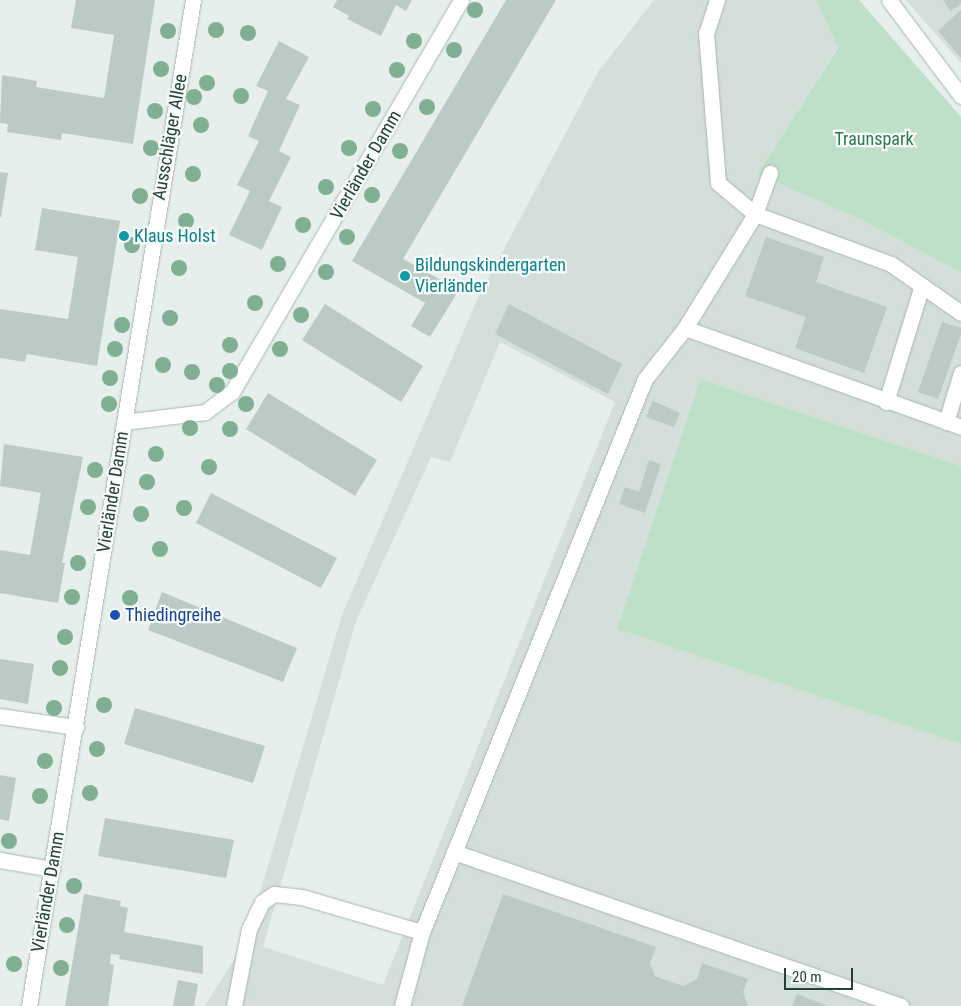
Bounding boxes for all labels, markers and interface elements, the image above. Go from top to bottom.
street label: Ausschläger Allee [148,72,192,202]
street label: Vierländer Damm [326,107,406,223]
park label: Traunspark [834,128,914,150]
place label: Klaus Holst [134,225,215,247]
marker: Klaus Holst [118,230,130,242]
place label: Bildungskindergarten Vierländer [415,255,566,298]
marker: Bildungskindergarten Vierländer [399,270,411,282]
street label: Vierländer Damm [93,430,133,554]
place label: Thiedingreihe [125,604,221,626]
marker: Thiedingreihe [109,609,121,621]
street label: Vierländer Damm [27,830,69,954]
scale bar [786,958,855,990]
text: 20 m [792,968,822,986]

